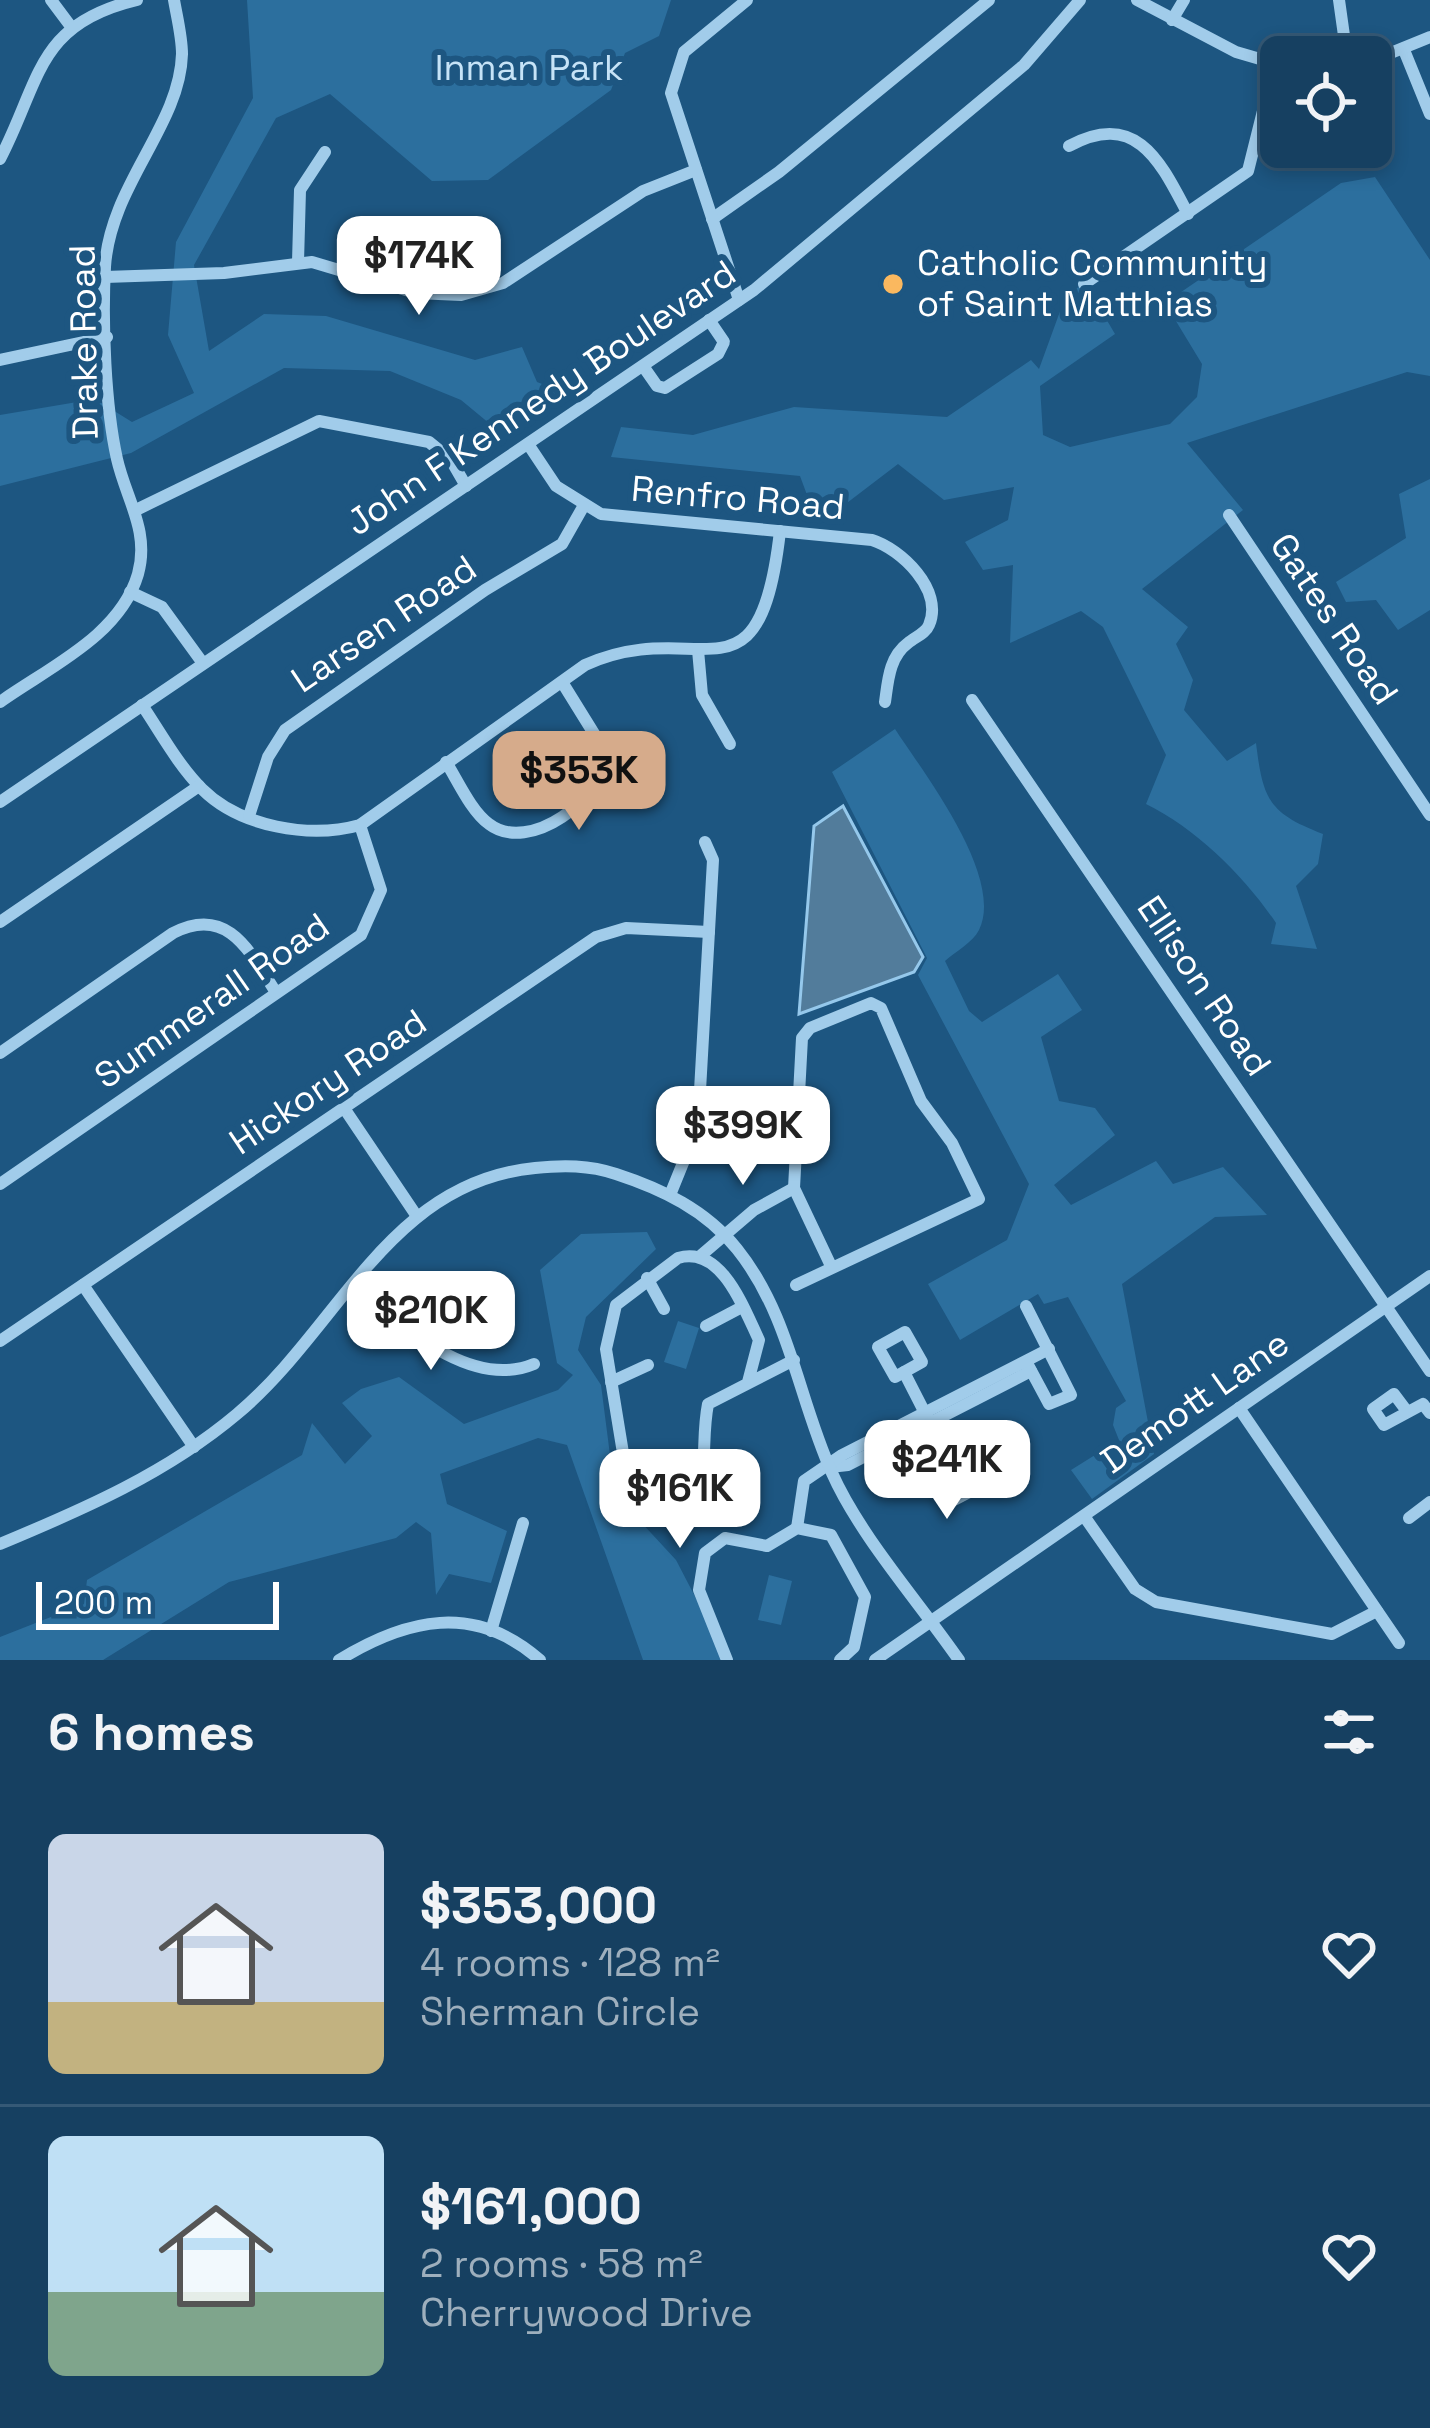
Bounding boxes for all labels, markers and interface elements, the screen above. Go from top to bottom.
map controls [1260,36,1392,168]
button: locate [1260,36,1392,168]
park label: Inman Park [435,45,623,91]
pin: $174K [335,216,503,318]
text: $174K [364,230,474,279]
place label: Catholic Community of Saint Matthias [917,240,1267,327]
street label: Drake Road [59,244,109,440]
street label: John F Kennedy Boulevard [337,250,745,546]
marker: Catholic Community of Saint Matthias [880,271,906,297]
street label: Renfro Road [629,466,847,530]
street label: Gates Road [1260,524,1408,714]
street label: Larsen Road [283,545,485,703]
pin: $353K [495,731,663,833]
text: $353K [520,745,638,794]
street label: Ellison Road [1127,887,1281,1085]
street label: Summerall Road [86,903,338,1099]
street label: Hickory Road [221,999,435,1165]
pin: $399K [659,1086,827,1188]
text: $399K [683,1100,803,1149]
pin: $210K [347,1271,515,1373]
text: $210K [374,1285,488,1334]
street label: Demott Lane [1092,1320,1298,1484]
pin: $241K [863,1420,1031,1522]
text: $241K [891,1434,1003,1483]
pin: $161K [596,1449,764,1551]
text: $161K [626,1463,734,1512]
scale bar [36,1576,279,1629]
text: 200 m [54,1582,153,1624]
icon: filters [1316,1699,1382,1765]
text: 6 homes [48,1700,255,1765]
text: $353,000 [420,1873,657,1938]
icon: home [144,1882,288,2026]
icon: heart [1316,1921,1382,1987]
text: 4 rooms · 128 m² [420,1938,720,1987]
text: Sherman Circle [420,1987,700,2036]
text: $161,000 [420,2174,642,2239]
icon: home [144,2184,288,2328]
icon: heart [1316,2223,1382,2289]
text: 2 rooms · 58 m² [420,2239,703,2288]
text: Cherrywood Drive [420,2288,753,2337]

